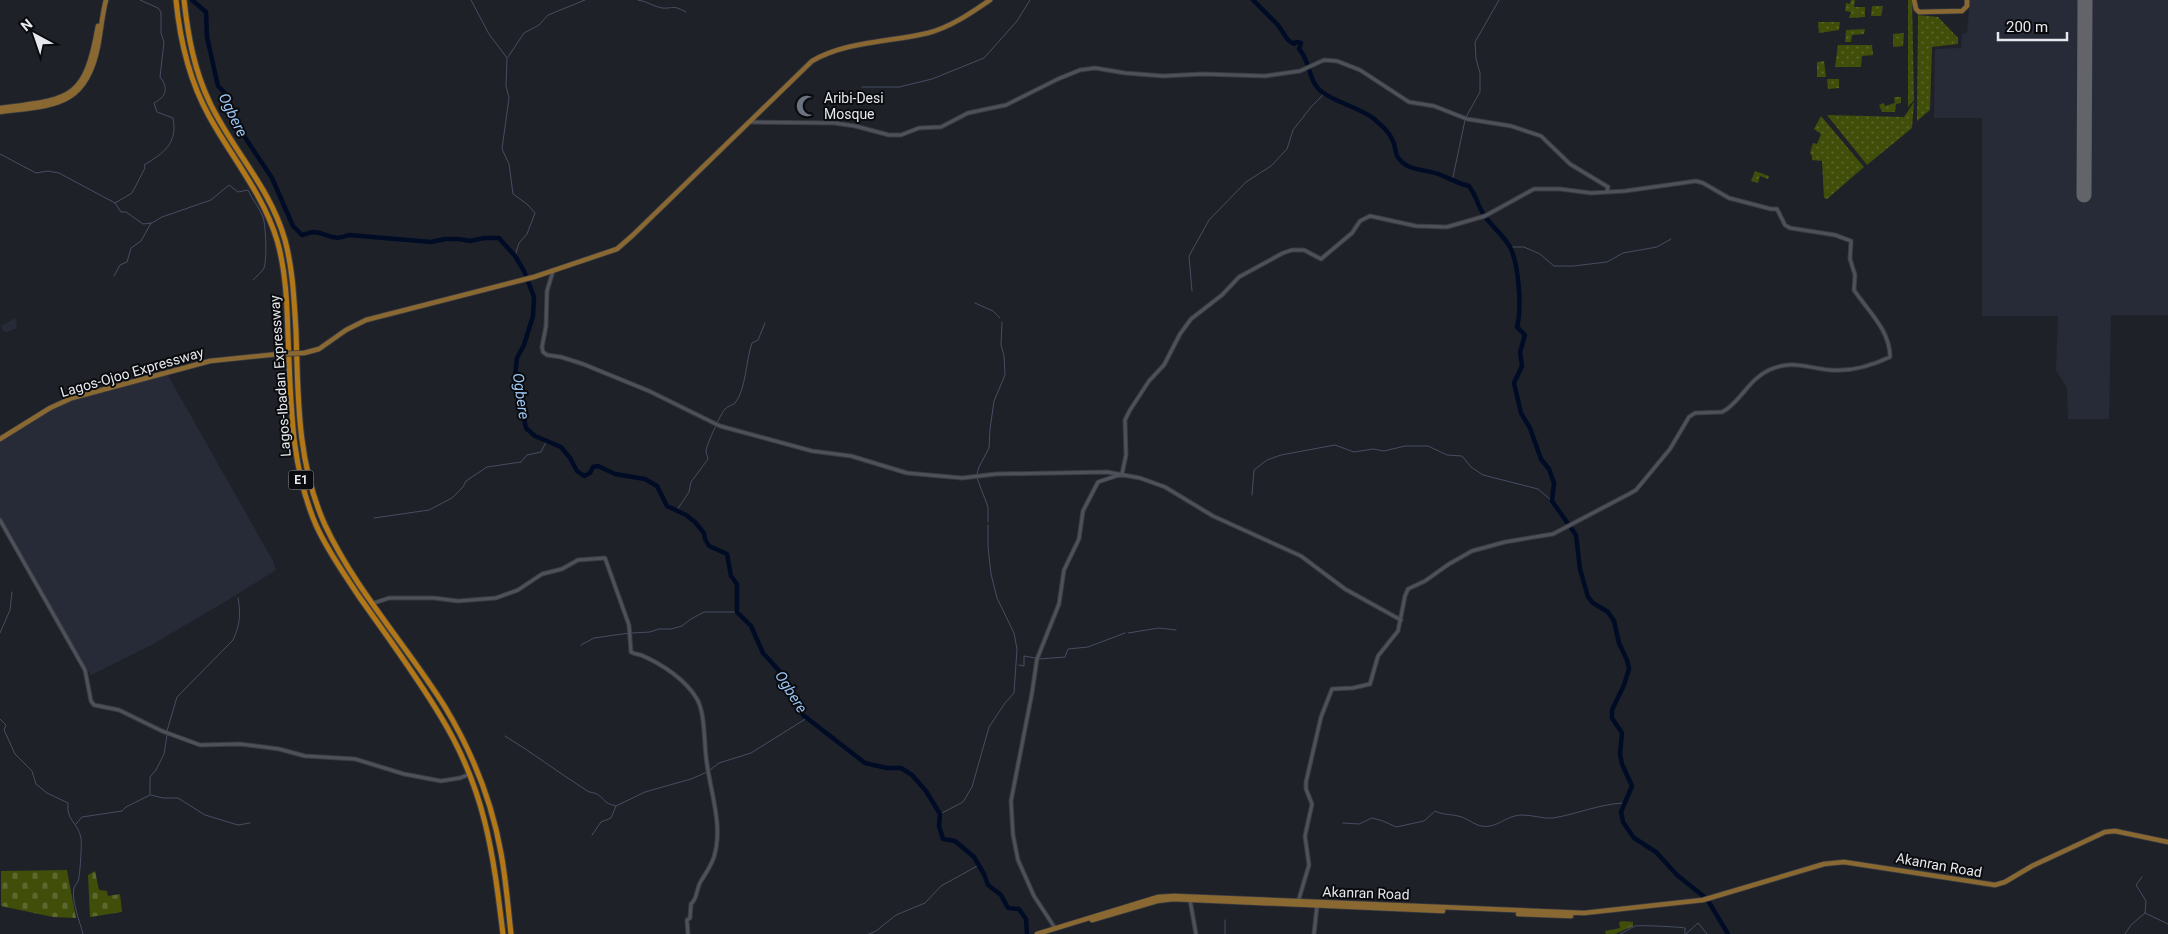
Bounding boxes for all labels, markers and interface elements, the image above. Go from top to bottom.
north arrow [10,10,60,60]
scale bar [1998,10,2067,42]
text: N [18,16,36,34]
text: 200 m [2006,18,2048,36]
water label: Ogbere [215,90,251,140]
place label: Aribi-Desi Mosque [824,90,884,122]
mosque icon: Aribi-Desi Mosque [794,93,820,119]
street label: Lagos-Ibadan Expressway [266,294,294,457]
street label: Lagos-Ojoo Expressway [58,344,206,400]
water label: Ogbere [509,372,533,421]
road number: E1 [288,470,314,490]
water label: Ogbere [771,667,811,717]
street label: Akanran Road [1895,850,1983,880]
street label: Akanran Road [1322,883,1410,903]

